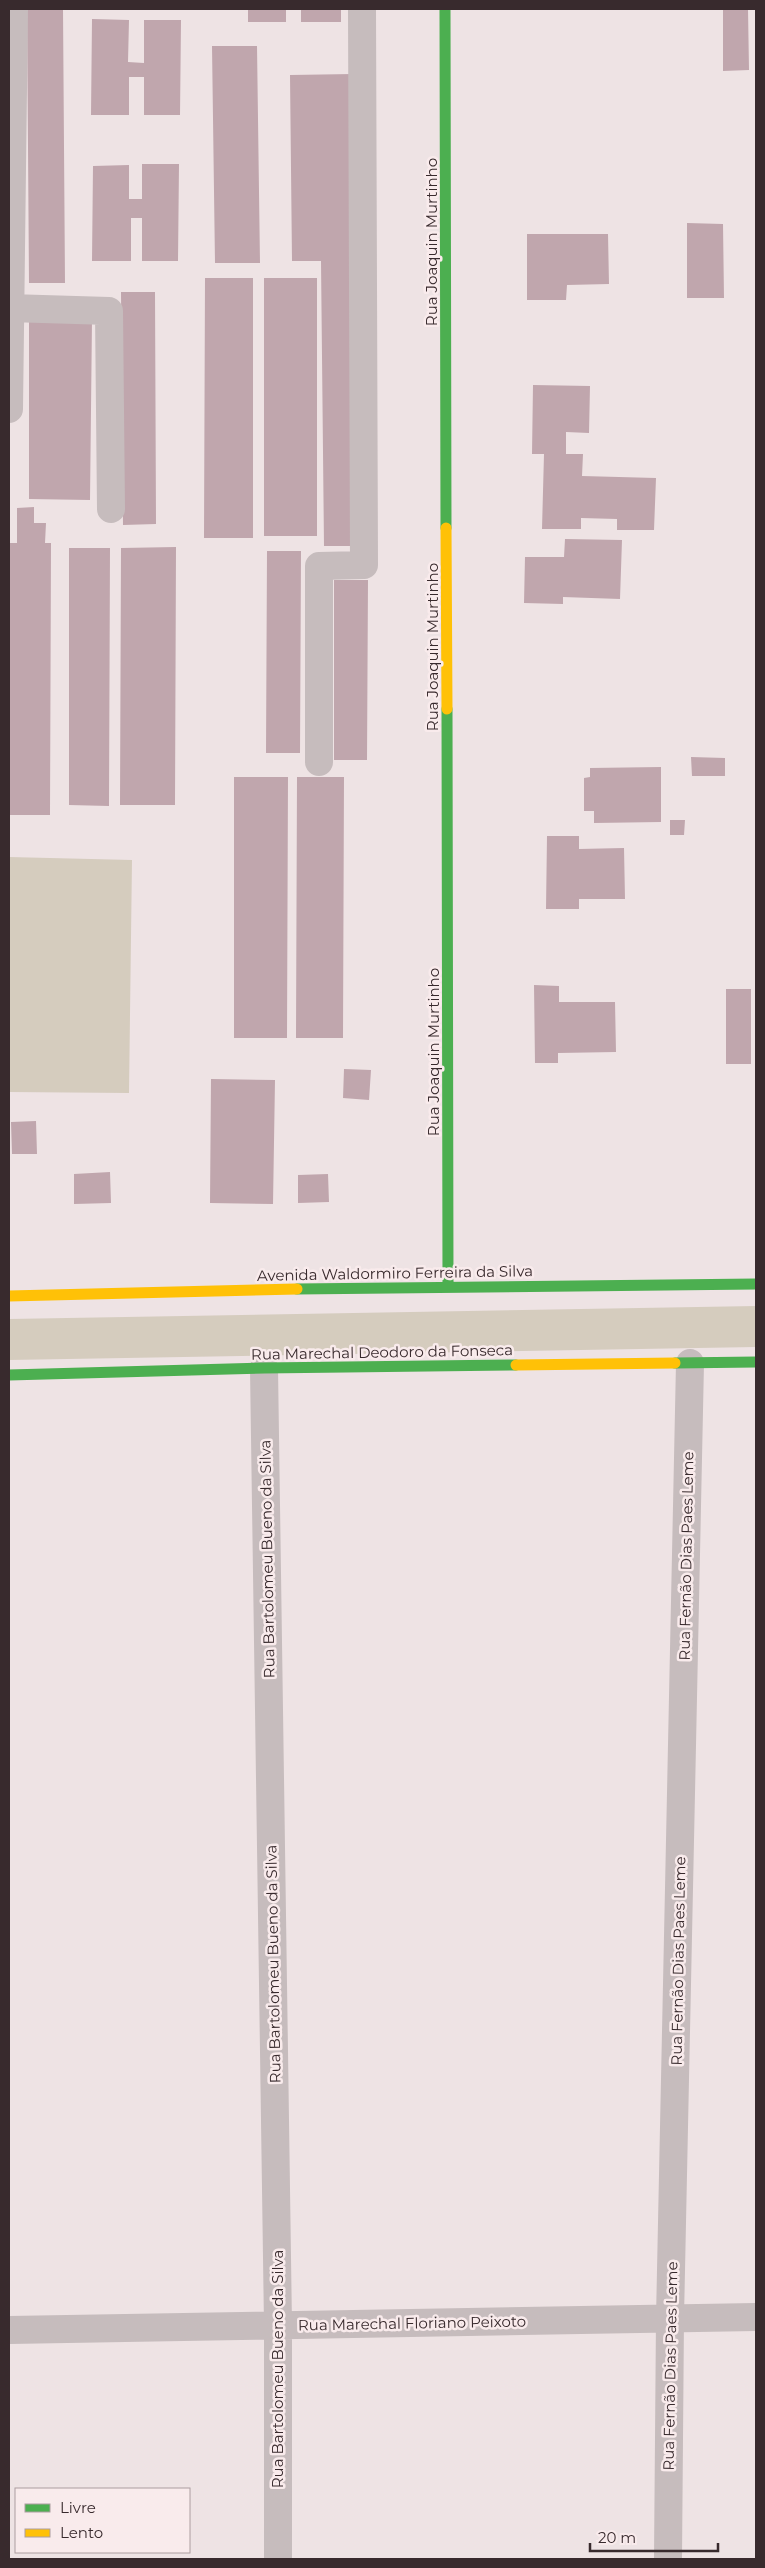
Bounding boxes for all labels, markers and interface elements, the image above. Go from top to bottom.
street label: Rua Joaquin Murtinho [422,158,441,326]
street label: Rua Joaquin Murtinho [423,563,442,731]
street label: Rua Joaquin Murtinho [424,968,443,1136]
street label: Avenida Waldormiro Ferreira da Silva [257,1261,533,1285]
street label: Rua Marechal Deodoro da Fonseca [251,1340,513,1364]
street label: Rua Bartolomeu Bueno da Silva [255,1440,279,1678]
street label: Rua Fernão Dias Paes Leme [675,1451,697,1661]
street label: Rua Bartolomeu Bueno da Silva [261,1845,285,2083]
street label: Rua Fernão Dias Paes Leme [667,1856,689,2066]
street label: Rua Bartolomeu Bueno da Silva [268,2250,287,2488]
street label: Rua Fernão Dias Paes Leme [659,2261,681,2471]
street label: Rua Marechal Floriano Peixoto [298,2312,526,2334]
legend [15,2488,190,2553]
text: Livre [60,2498,96,2517]
scale bar [590,2520,718,2552]
text: Lento [60,2523,103,2542]
text: 20 m [598,2528,636,2547]

